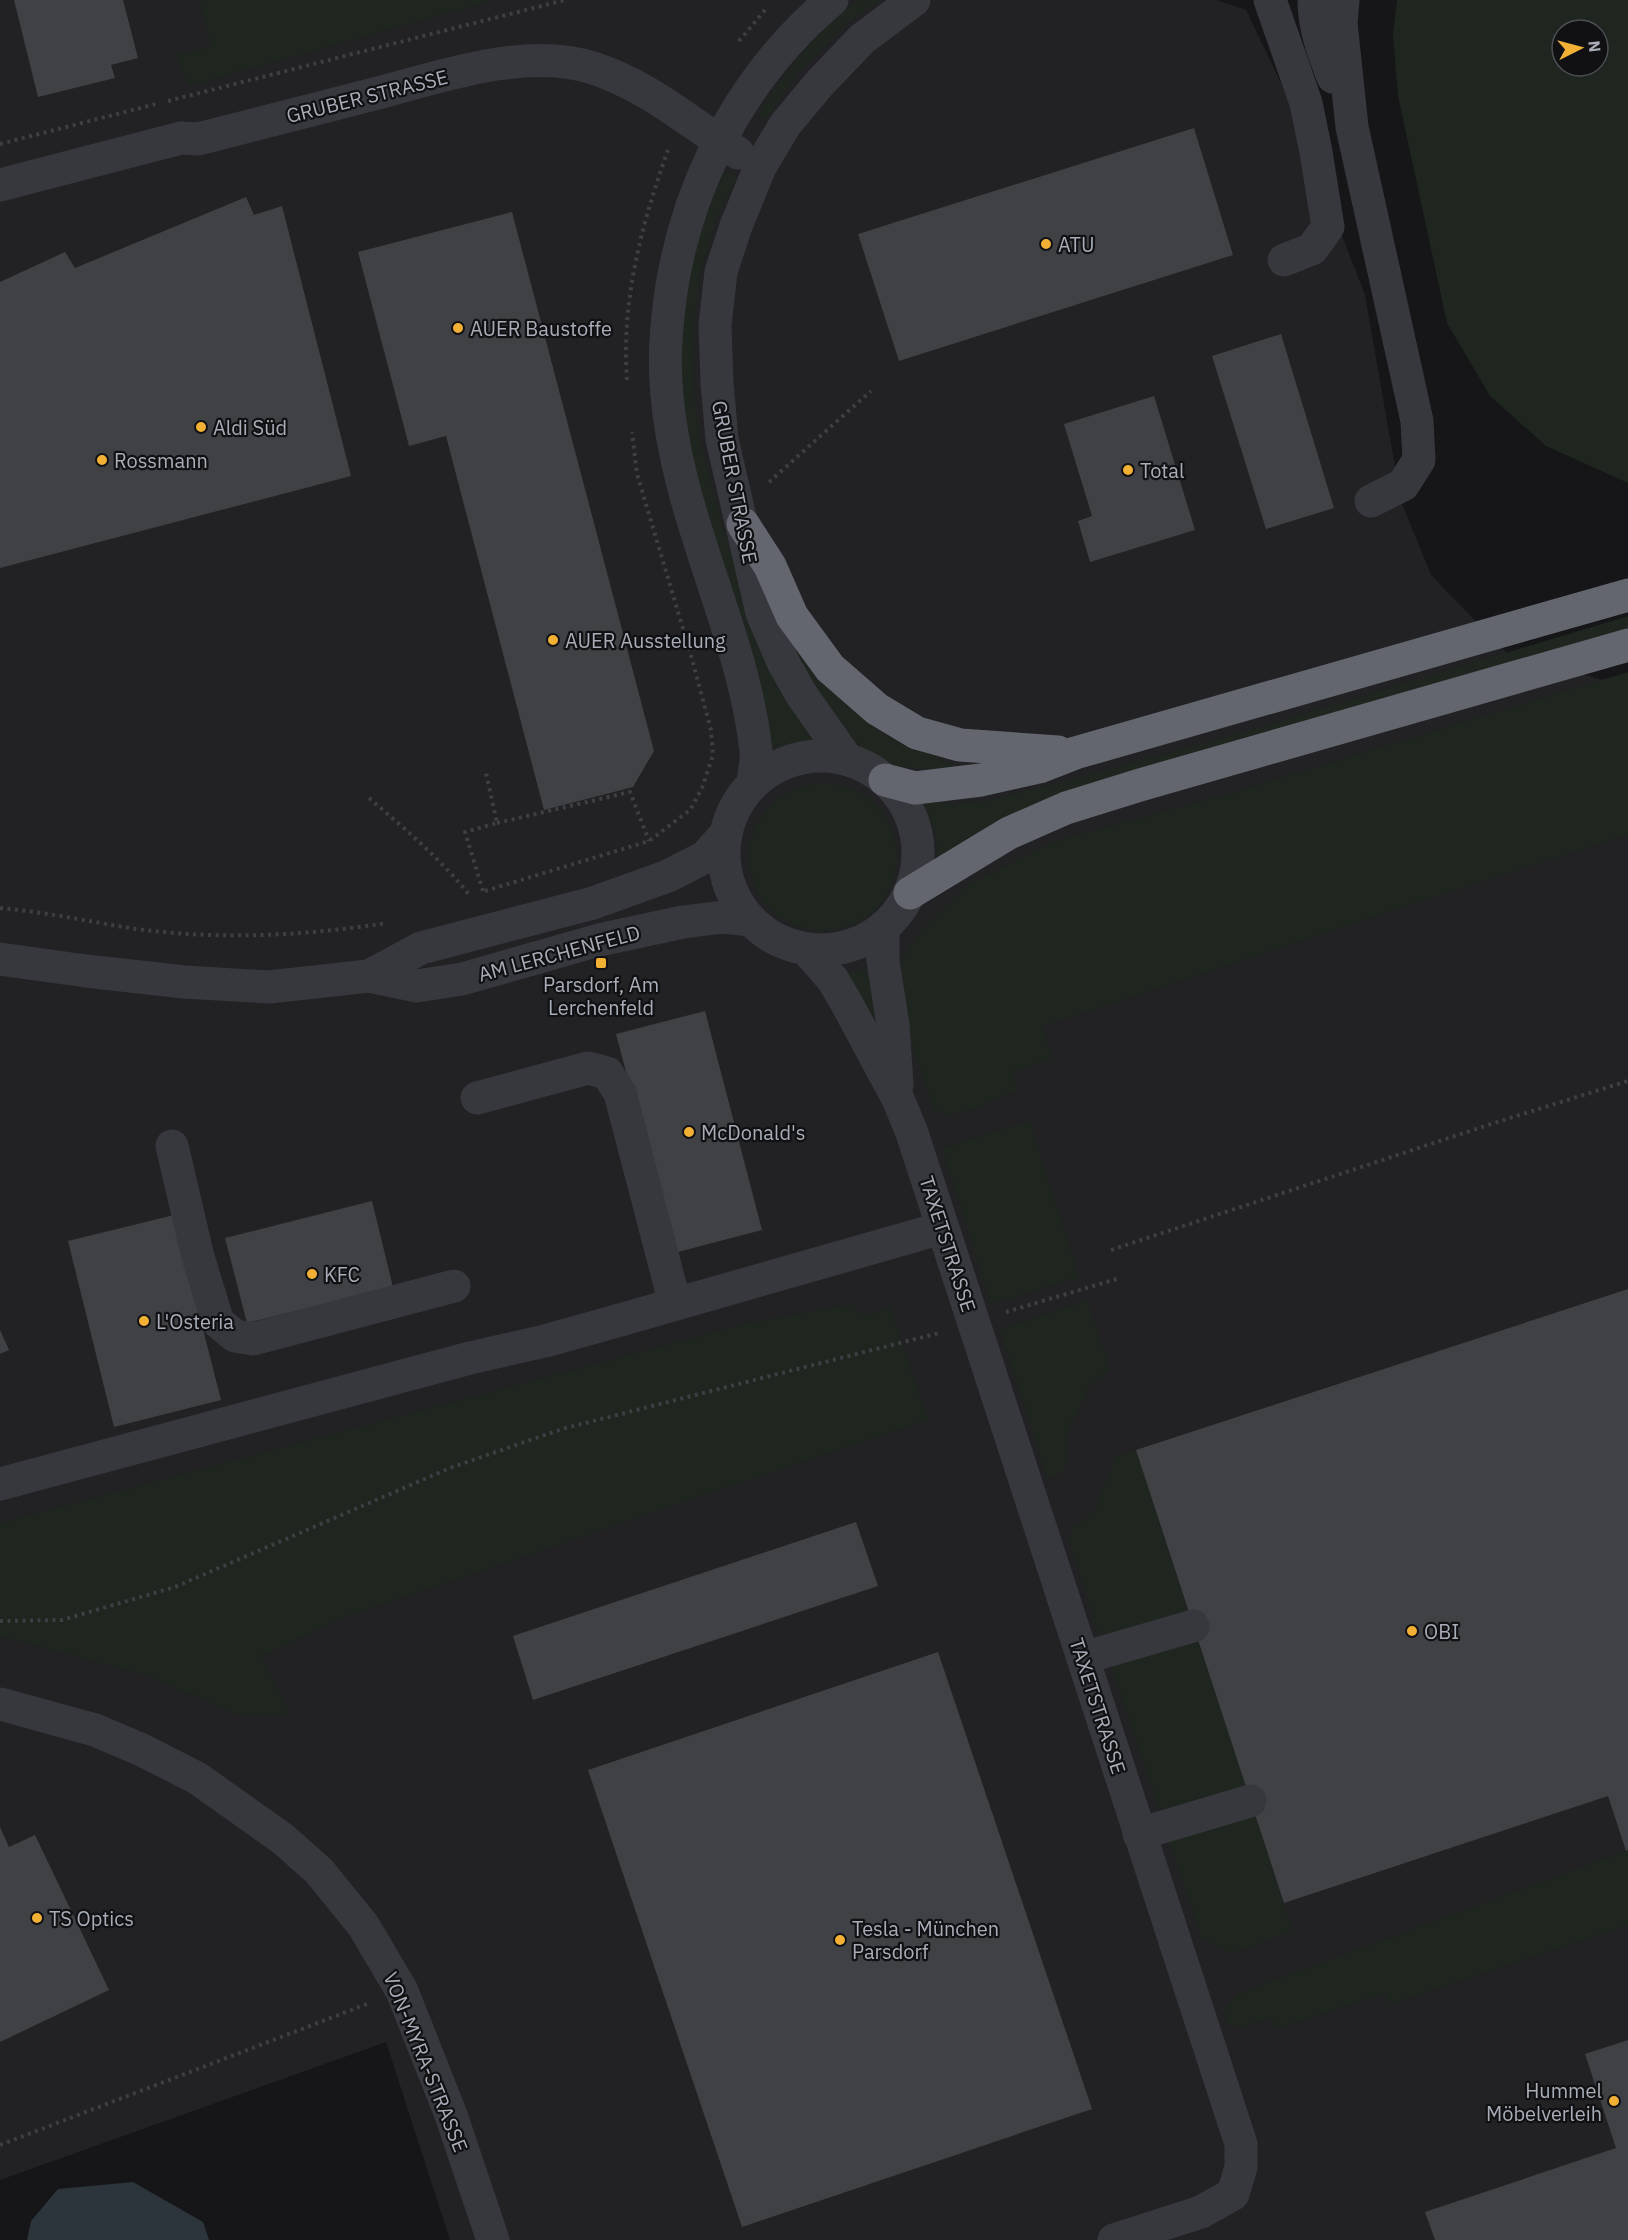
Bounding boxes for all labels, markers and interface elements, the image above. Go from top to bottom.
north arrow [1550,18,1610,78]
text: N [1584,40,1605,53]
street label: GRUBER STRASSE [283,63,451,129]
place label: ATU [1058,231,1095,258]
marker: ATU [1039,237,1053,251]
place label: AUER Baustoffe [470,315,612,342]
marker: AUER Baustoffe [451,321,465,335]
street label: GRUBER STRASSE [706,398,764,566]
place label: Aldi Süd [213,414,287,441]
marker: Aldi Süd [194,420,208,434]
place label: Rossmann [114,447,208,474]
marker: Rossmann [95,453,109,467]
place label: Total [1140,457,1184,484]
marker: Total [1121,463,1135,477]
place label: AUER Ausstellung [565,627,726,654]
marker: AUER Ausstellung [546,633,560,647]
street label: AM LERCHENFELD [475,918,643,988]
marker: Parsdorf, Am Lerchenfeld [594,956,608,970]
place label: Parsdorf, Am Lerchenfeld [543,971,659,1021]
place label: McDonald's [701,1119,806,1146]
marker: McDonald's [682,1125,696,1139]
street label: TAXETSTRASSE [913,1173,983,1315]
place label: KFC [324,1261,360,1288]
marker: KFC [305,1267,319,1281]
place label: L'Osteria [156,1308,234,1335]
marker: L'Osteria [137,1314,151,1328]
place label: OBI [1424,1618,1459,1645]
marker: OBI [1405,1624,1419,1638]
street label: TAXETSTRASSE [1063,1635,1133,1777]
place label: TS Optics [49,1905,134,1932]
marker: TS Optics [30,1911,44,1925]
place label: Tesla - München Parsdorf [852,1915,999,1965]
marker: Tesla - München Parsdorf [833,1933,847,1947]
street label: VON-MYRA-STRASSE [377,1968,475,2156]
place label: Hummel Möbelverleih [1486,2077,1602,2127]
marker: Hummel Möbelverleih [1607,2094,1621,2108]

